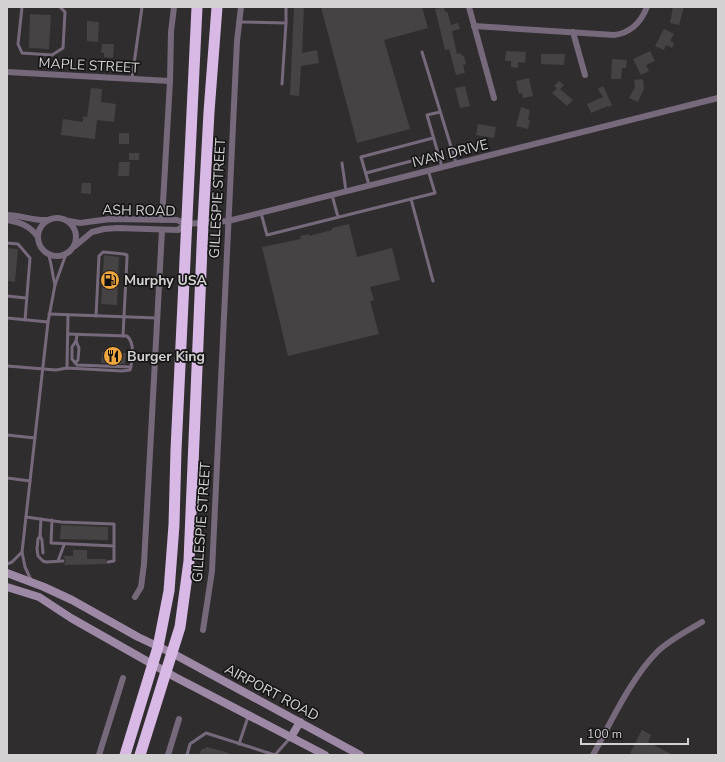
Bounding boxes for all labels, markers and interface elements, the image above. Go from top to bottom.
street label: MAPLE STREET [38,53,141,78]
street label: IVAN DRIVE [410,135,490,172]
street label: GILLESPIE STREET [205,137,230,259]
street label: ASH ROAD [102,200,176,221]
fuel station icon: Murphy USA [99,269,121,291]
place label: Murphy USA [124,271,208,290]
restaurant icon: Burger King [102,345,124,367]
place label: Burger King [127,347,205,366]
street label: GILLESPIE STREET [188,461,215,583]
street label: AIRPORT ROAD [221,660,322,725]
scale bar [581,720,688,746]
text: 100 m [587,726,622,742]

